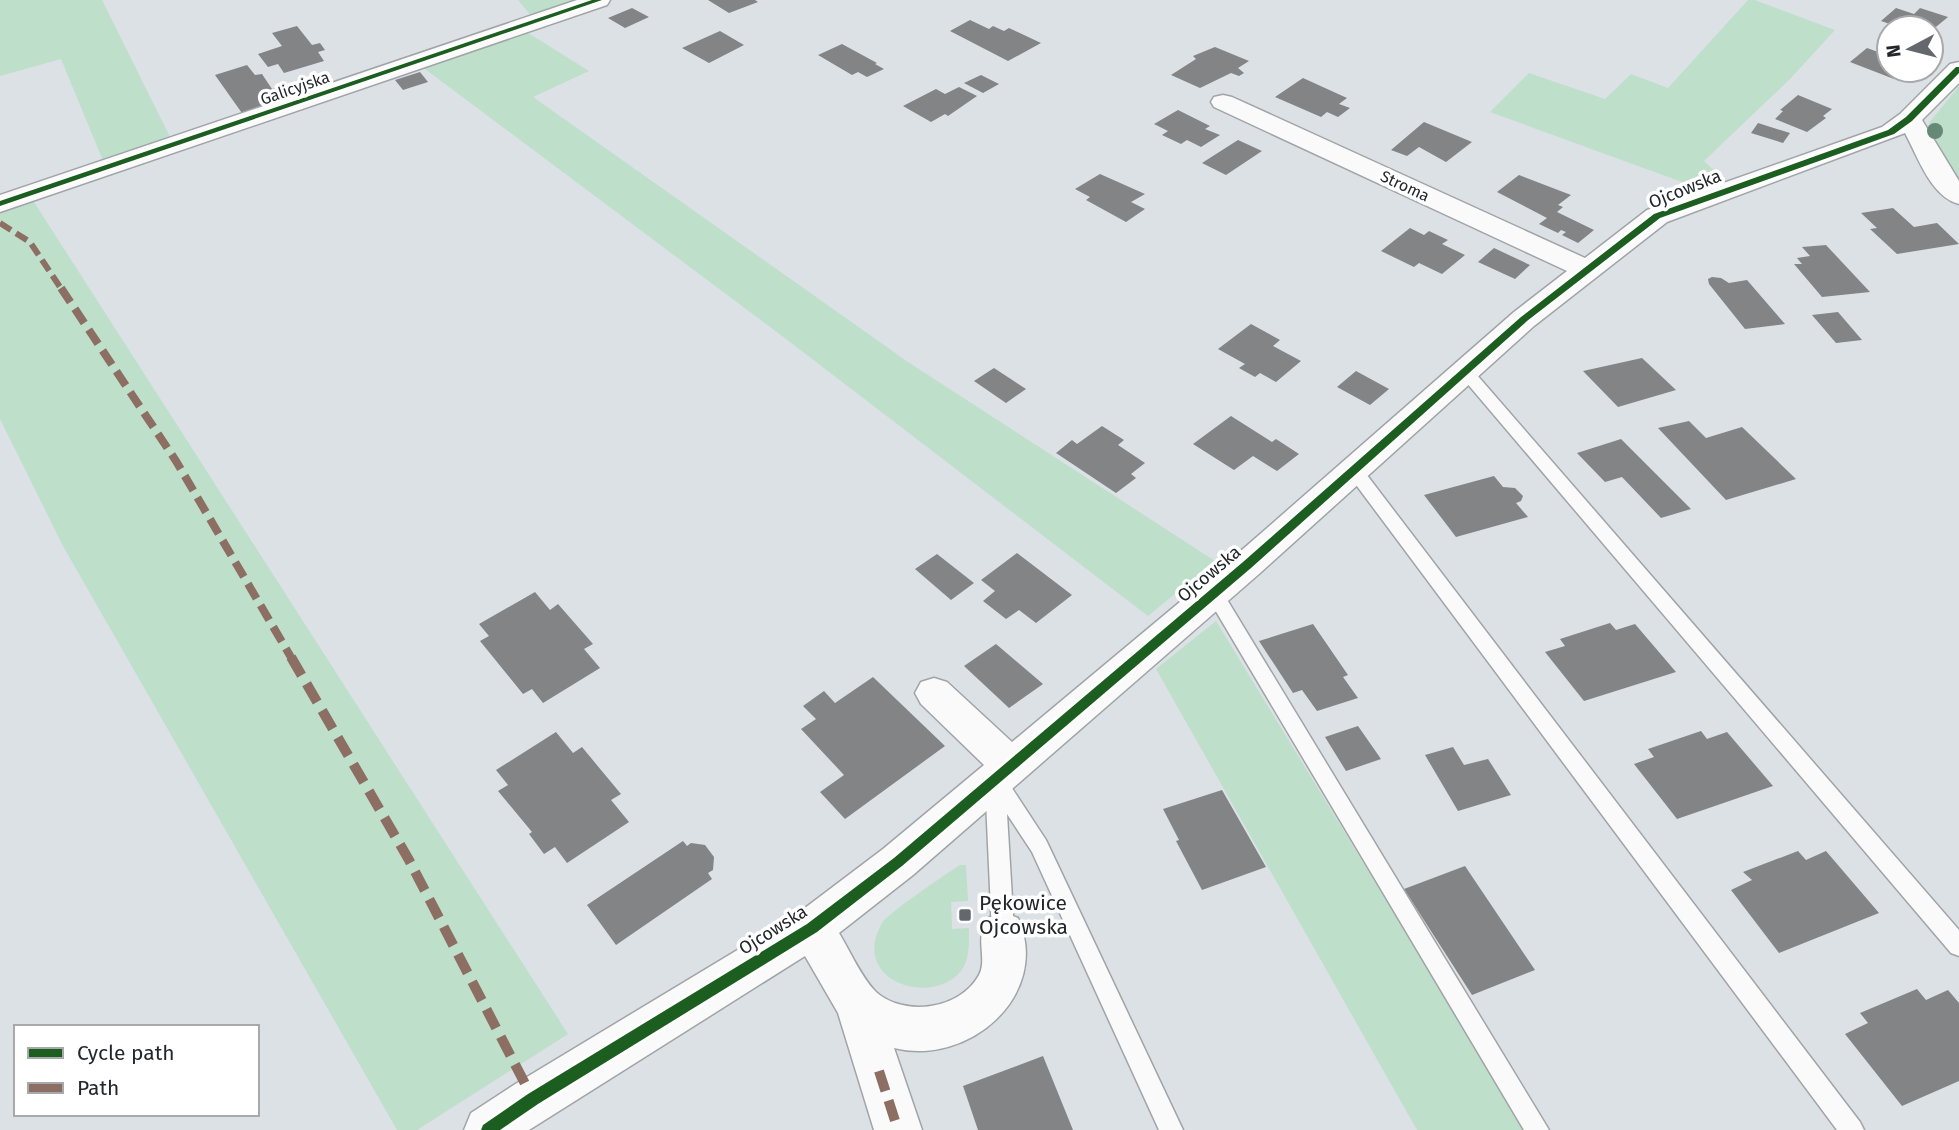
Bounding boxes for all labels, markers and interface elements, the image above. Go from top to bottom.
north arrow [1875,14,1945,84]
text: N [1881,43,1906,59]
street label: Galicyjska [258,67,332,109]
street label: Ojcowska [1646,165,1724,213]
street label: Stroma [1377,166,1433,206]
street label: Ojcowska [1173,541,1245,607]
place label: Pękowice Ojcowska [979,890,1068,940]
street label: Ojcowska [735,900,811,960]
marker: Pękowice Ojcowska [957,907,973,923]
legend [14,1025,259,1116]
text: Cycle path [77,1040,175,1066]
text: Path [77,1075,119,1101]

